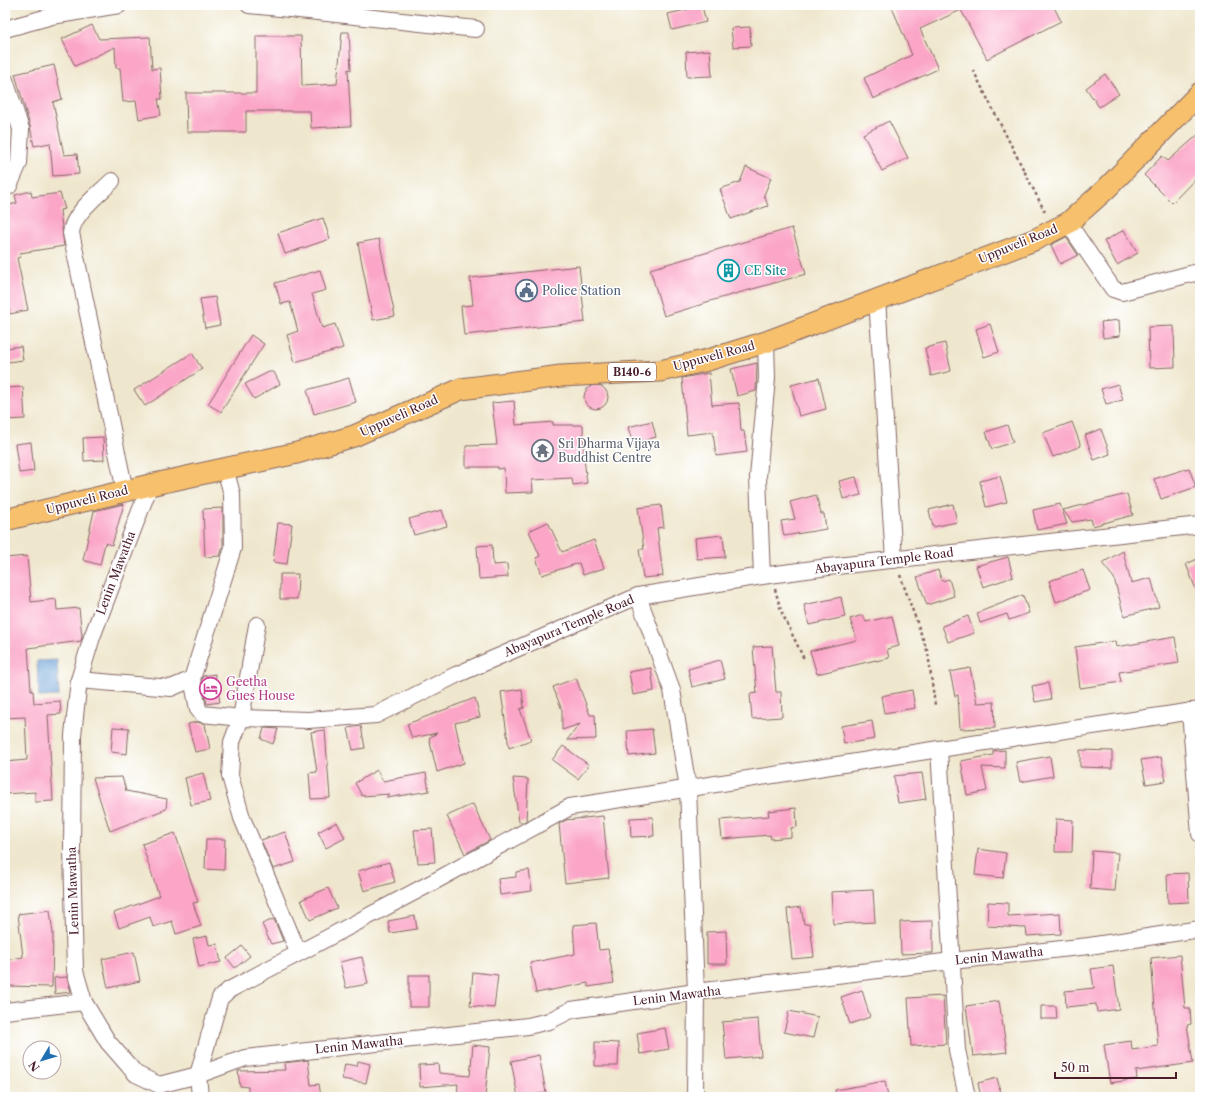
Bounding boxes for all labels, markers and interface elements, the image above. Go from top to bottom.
street label: Uppuveli Road [976,221,1060,266]
building icon: CE Site [715,258,741,284]
place label: CE Site [744,263,787,278]
public building icon: Police Station [514,278,540,304]
place label: Police Station [542,283,621,298]
street label: Uppuveli Road [671,337,757,374]
road number: B140-6 [608,363,656,381]
street label: Uppuveli Road [357,391,441,439]
place label: Sri Dharma Vijaya Buddhist Centre [558,436,661,465]
temple icon: Sri Dharma Vijaya Buddhist Centre [530,438,556,464]
street label: Uppuveli Road [44,482,130,517]
street label: Lenin Mawatha [93,528,139,617]
street label: Abayapura Temple Road [813,544,955,577]
street label: Abayapura Temple Road [501,591,637,660]
place label: Geetha Gues House [226,674,295,703]
hotel icon: Geetha Gues House [197,676,223,702]
street label: Lenin Mawatha [63,846,82,936]
street label: Lenin Mawatha [954,943,1044,968]
street label: Lenin Mawatha [632,983,722,1008]
street label: Lenin Mawatha [314,1032,404,1057]
north arrow [22,1040,62,1080]
scale bar [1055,1054,1176,1080]
text: N [25,1058,43,1074]
text: 50 m [1061,1060,1090,1075]

